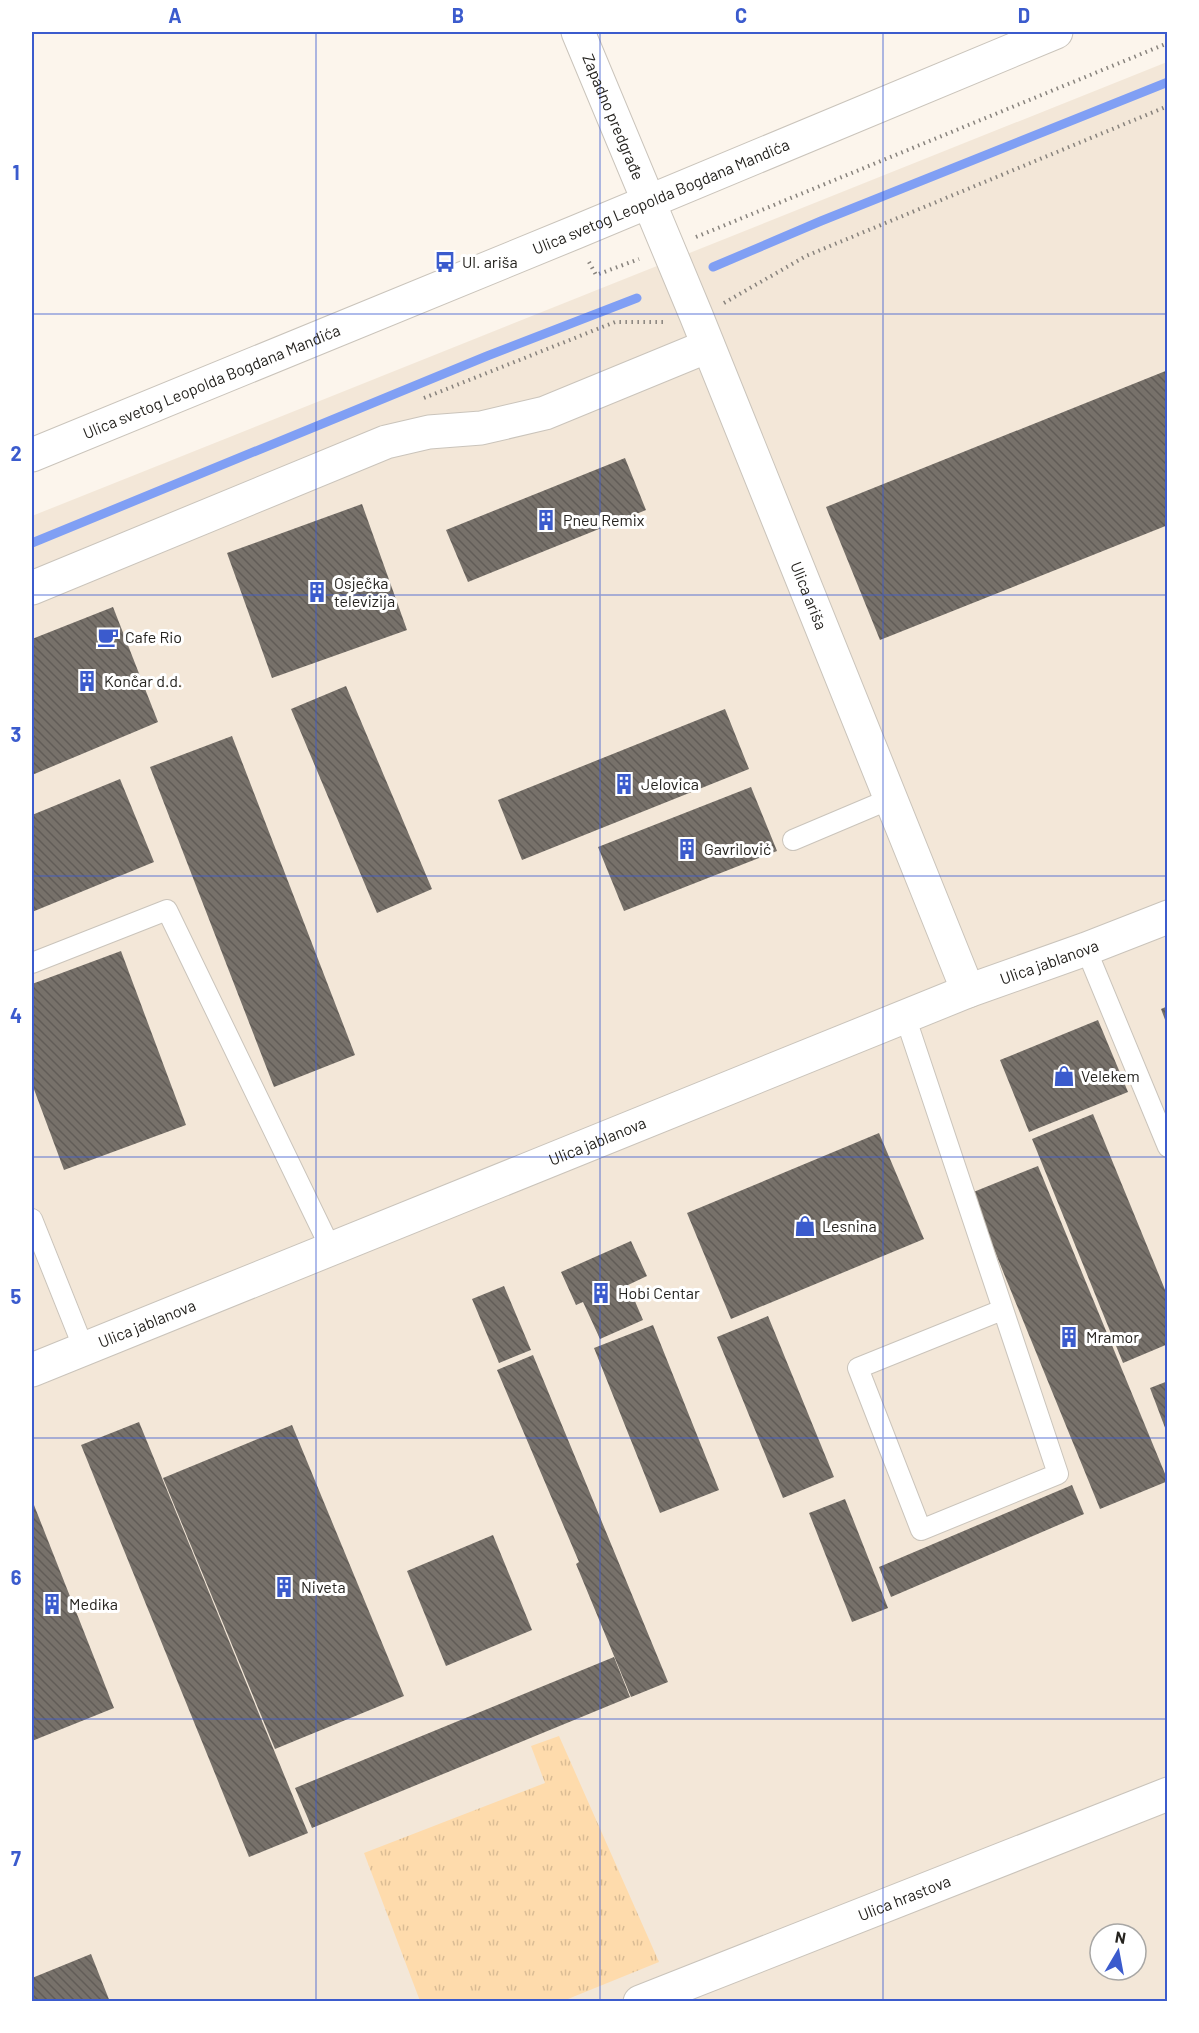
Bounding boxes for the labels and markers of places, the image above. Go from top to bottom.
bus stop icon: Ul. ariša [433,250,457,274]
place label: Ul. ariša [462,252,518,271]
building icon: Pneu Remix [534,508,558,532]
place label: Pneu Remix [563,510,645,529]
place label: Osječka televizija [334,573,395,610]
building icon: Osječka televizija [305,580,329,604]
cafe icon: Cafe Rio [96,625,120,649]
place label: Cafe Rio [125,627,182,646]
building icon: Končar d.d. [75,669,99,693]
place label: Končar d.d. [104,671,182,690]
building icon: Jelovica [612,772,636,796]
place label: Jelovica [641,774,699,793]
building icon: Gavrilović [675,837,699,861]
place label: Gavrilović [704,839,771,858]
shop icon: Velekem [1052,1064,1076,1088]
place label: Velekem [1081,1066,1140,1085]
shop icon: Lesnina [793,1214,817,1238]
place label: Lesnina [822,1216,877,1235]
building icon: Hobi Centar [589,1281,613,1305]
place label: Hobi Centar [618,1283,700,1302]
building icon: Mramor [1057,1325,1081,1349]
place label: Mramor [1086,1327,1139,1346]
building icon: Niveta [272,1575,296,1599]
place label: Niveta [301,1577,346,1596]
building icon: Medika [40,1592,64,1616]
place label: Medika [69,1594,118,1613]

